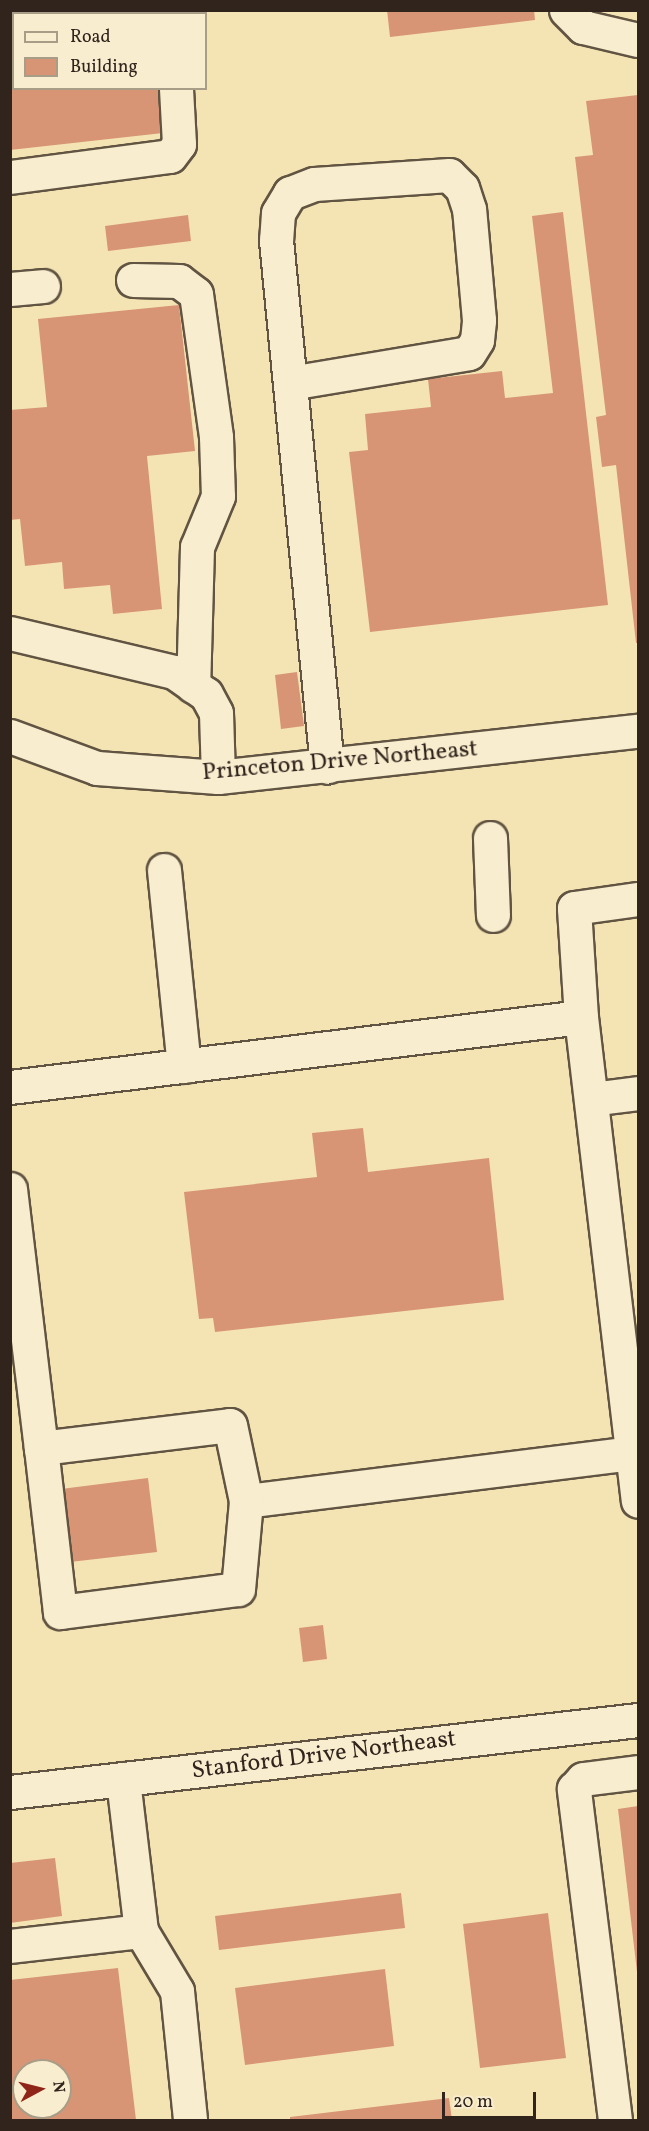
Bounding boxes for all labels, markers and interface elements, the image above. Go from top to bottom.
legend [12,12,207,90]
text: Road [70,25,111,50]
text: Building [70,55,138,80]
street label: Princeton Drive Northeast [201,736,479,788]
street label: Stanford Drive Northeast [190,1725,458,1787]
north arrow [12,2059,72,2119]
text: N [46,2080,70,2094]
scale bar [445,2080,540,2118]
text: 20 m [453,2090,493,2115]

